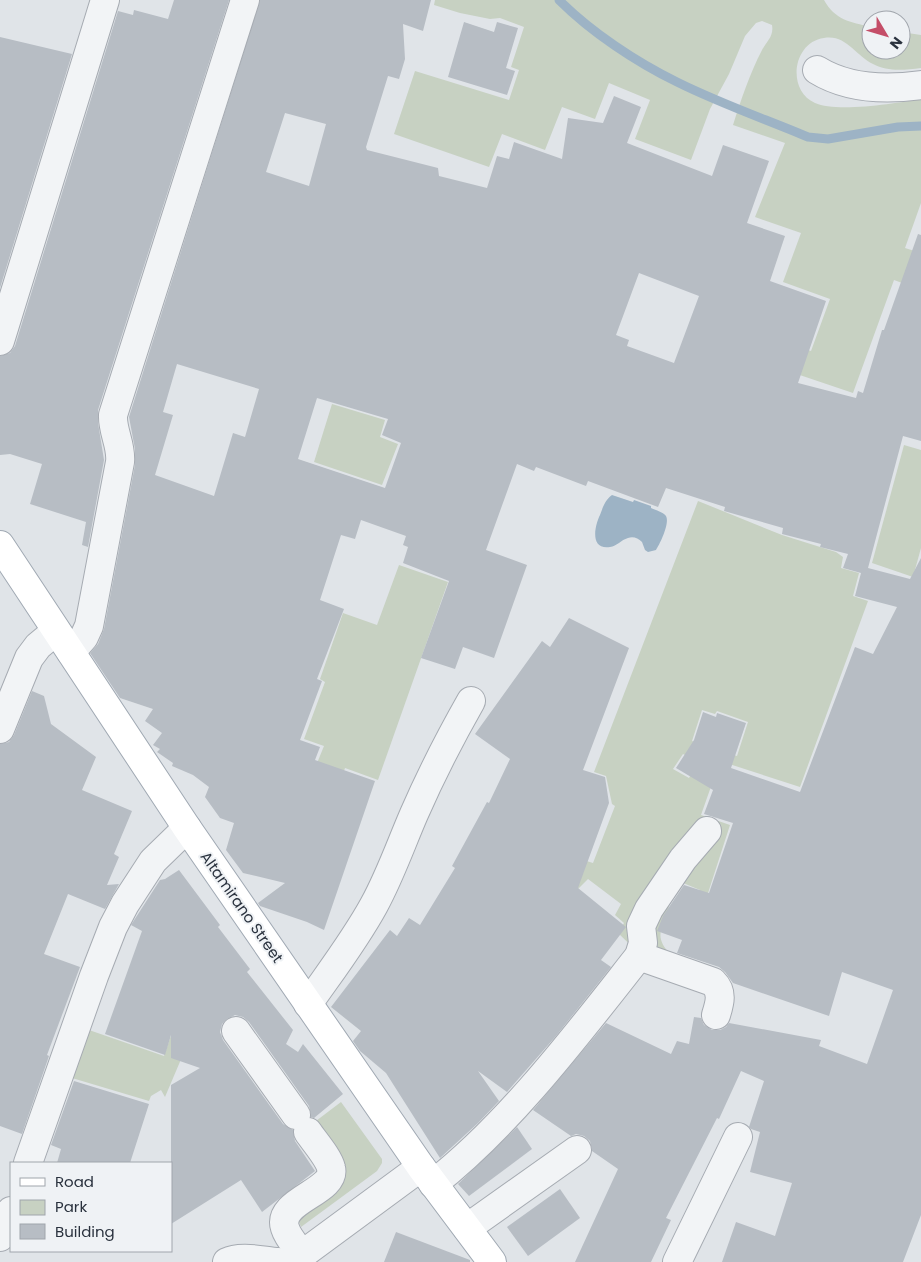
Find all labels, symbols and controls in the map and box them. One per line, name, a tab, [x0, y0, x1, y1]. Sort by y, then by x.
north arrow	[861, 10, 911, 60]
text: N	[885, 33, 907, 53]
street label: Altamirano Street	[196, 847, 288, 967]
legend	[10, 1162, 172, 1252]
text: Road	[55, 1171, 94, 1192]
text: Park	[55, 1196, 87, 1217]
text: Building	[55, 1221, 115, 1242]

